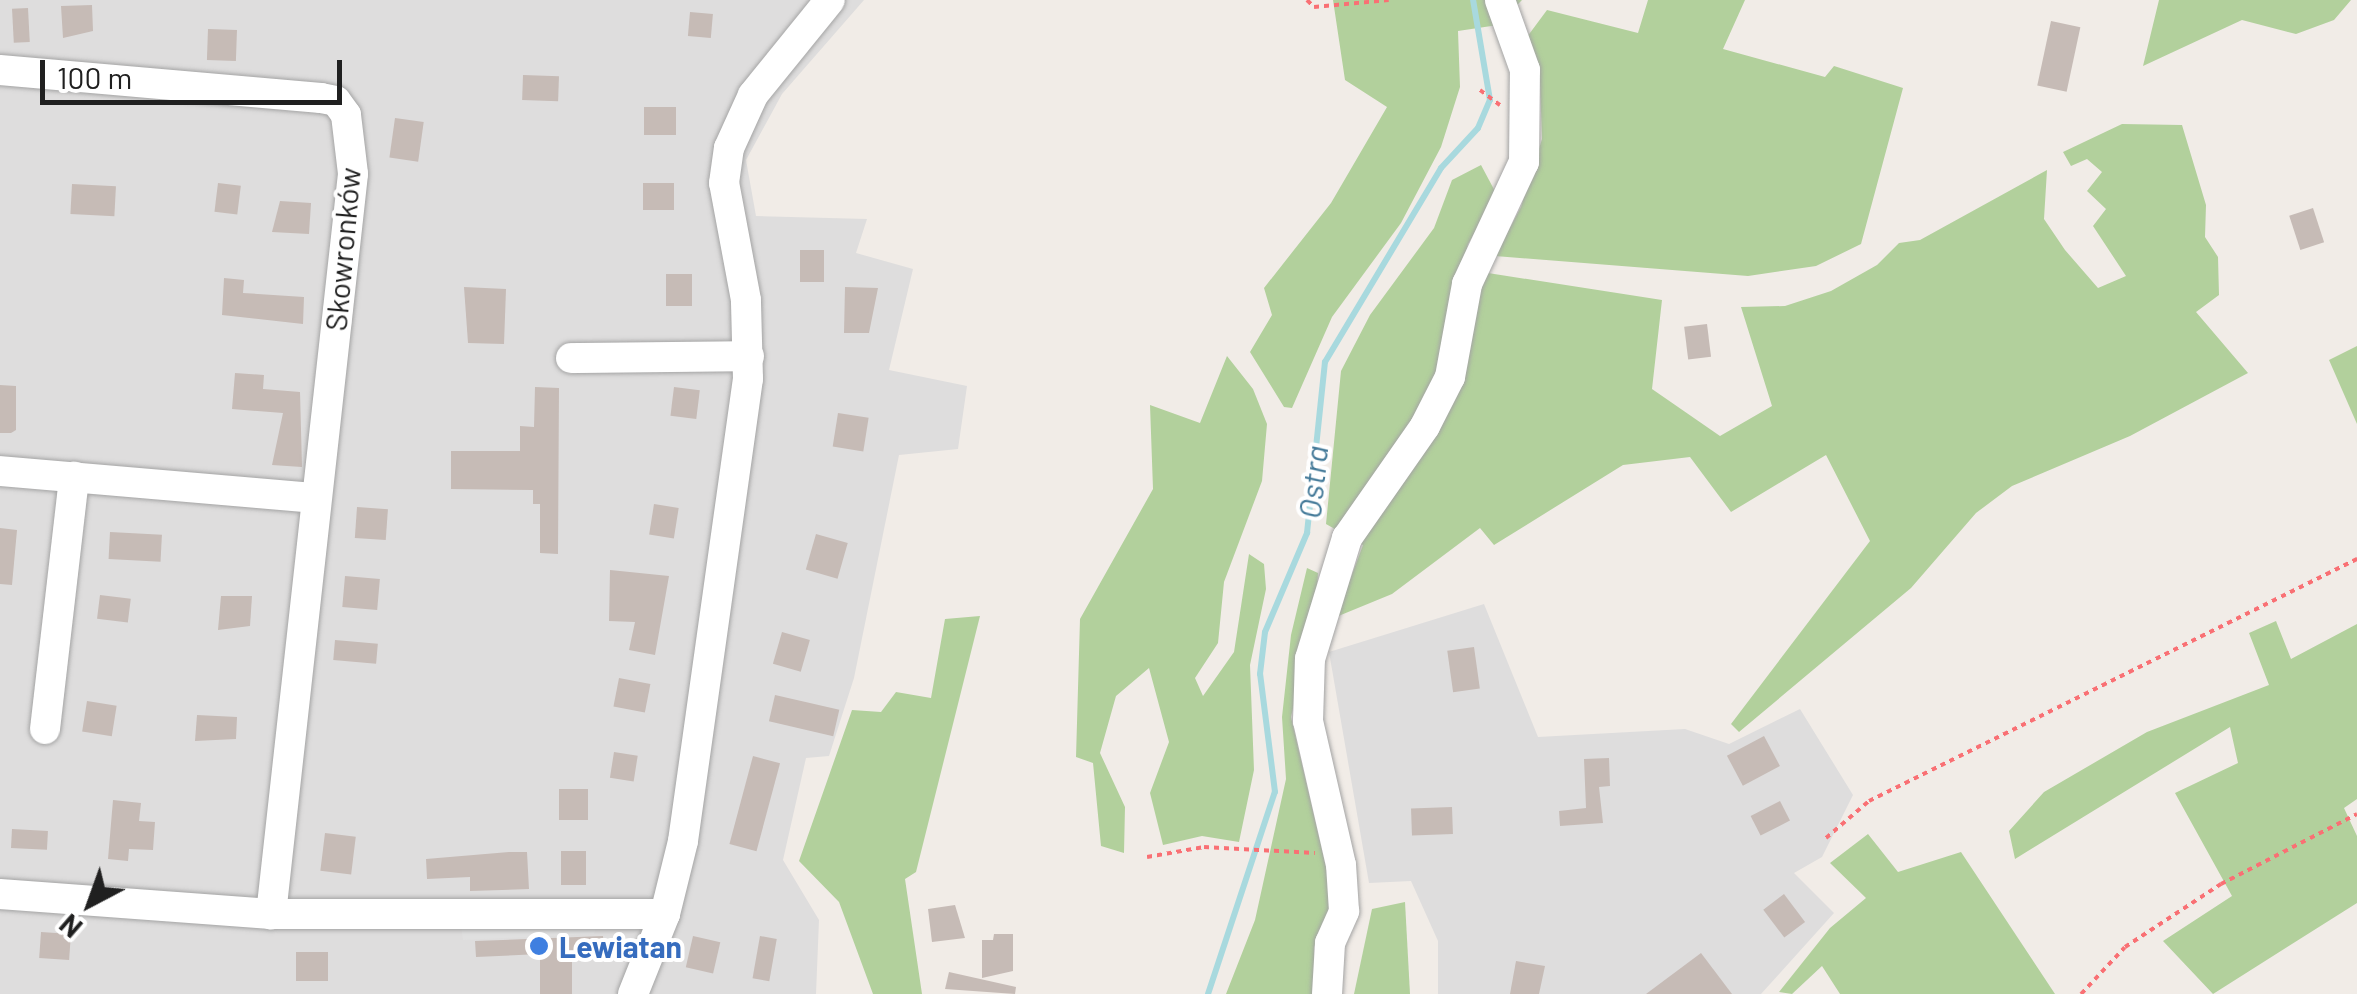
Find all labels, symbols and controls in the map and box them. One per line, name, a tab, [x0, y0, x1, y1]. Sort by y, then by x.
scale bar	[45, 40, 348, 102]
text: 100 m	[57, 59, 132, 95]
street label: Skowronków	[317, 166, 367, 332]
water label: Ostra	[1289, 444, 1335, 520]
north arrow	[40, 854, 140, 954]
text: N	[52, 908, 88, 946]
place label: Lewiatan	[559, 928, 682, 964]
marker: Lewiatan	[528, 935, 550, 957]

